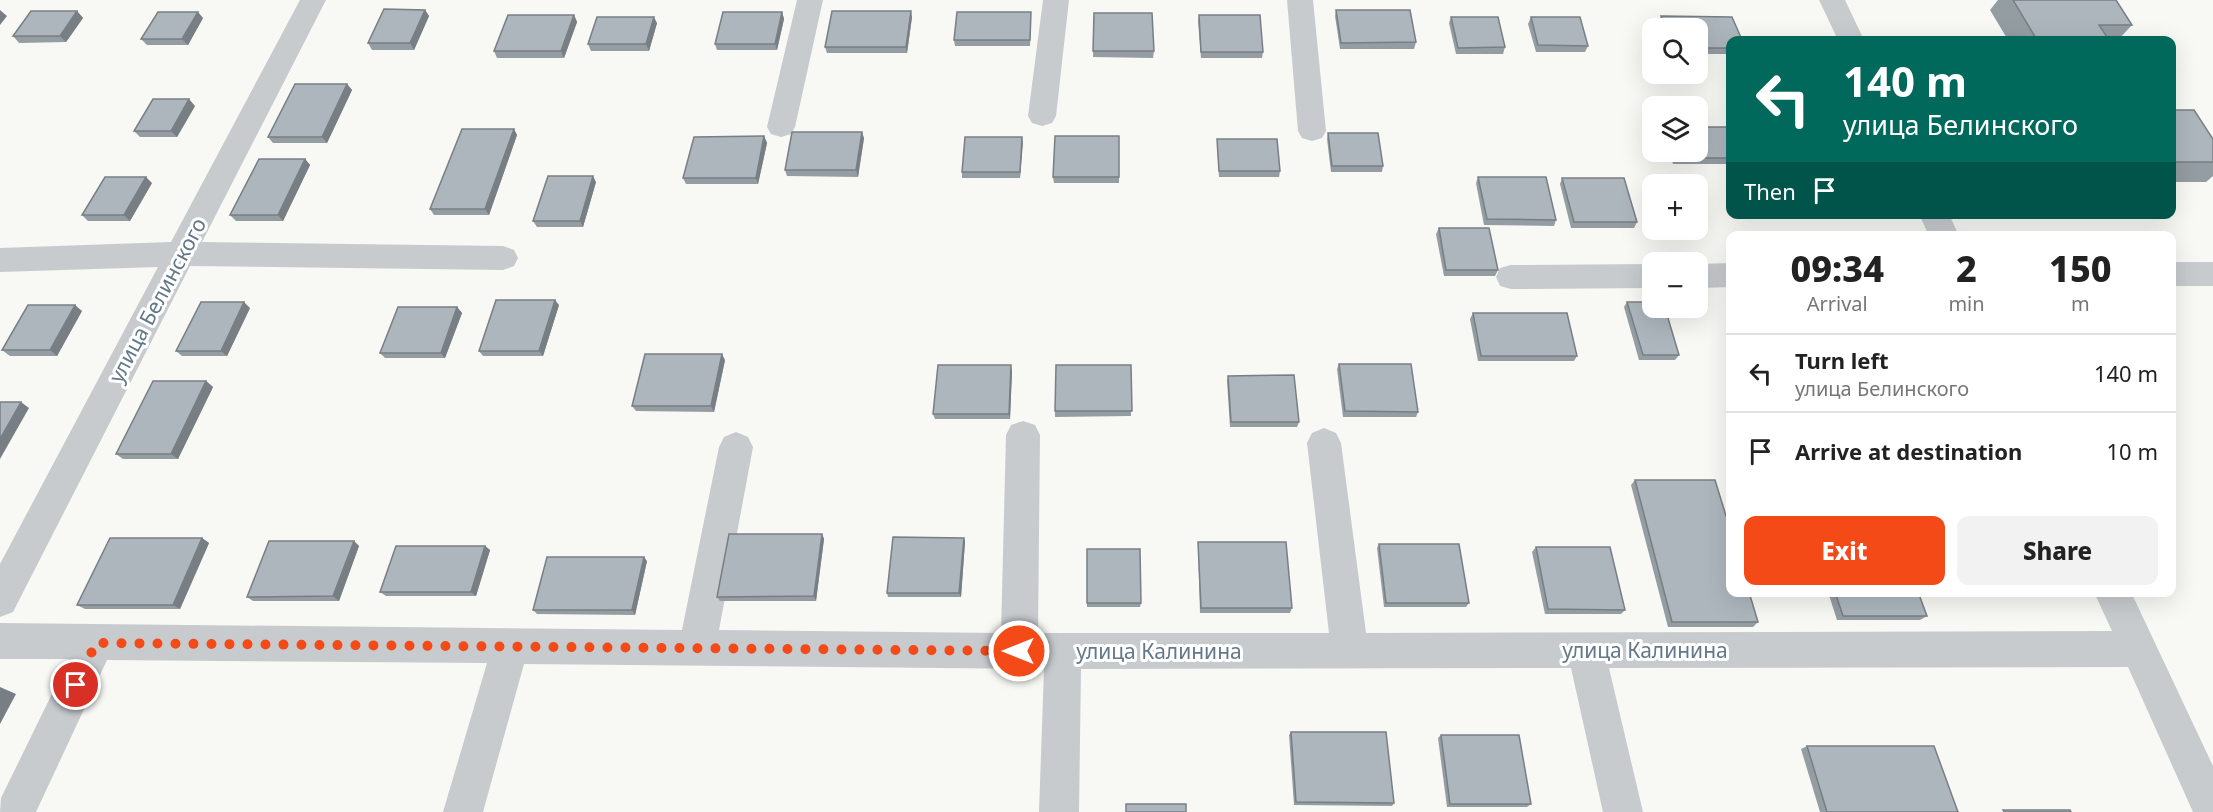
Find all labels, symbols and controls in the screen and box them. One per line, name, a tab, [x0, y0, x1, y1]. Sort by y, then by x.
map controls	[1642, 18, 1708, 318]
button: search	[1642, 18, 1708, 84]
text: 140 m	[1843, 52, 1967, 109]
icon: left	[1744, 60, 1822, 138]
button: layers	[1642, 96, 1708, 162]
text: улица Белинского	[1843, 106, 2078, 143]
button: +	[1642, 174, 1708, 240]
icon: arrive	[1808, 174, 1841, 207]
text: Then	[1744, 176, 1796, 206]
street label: улица Белинского	[102, 213, 212, 387]
text: 09:34	[1790, 244, 1884, 293]
text: 2	[1956, 244, 1977, 293]
text: 150	[2049, 244, 2112, 293]
button: −	[1642, 252, 1708, 318]
text: Arrival	[1807, 290, 1868, 317]
text: min	[1948, 290, 1985, 317]
text: m	[2071, 290, 2090, 317]
text: Turn left	[1795, 345, 1889, 375]
icon: left	[1744, 357, 1777, 390]
text: 140 m	[2094, 358, 2158, 388]
text: улица Белинского	[1795, 375, 1969, 402]
icon: arrive	[1744, 435, 1777, 468]
text: Arrive at destination	[1795, 436, 2022, 466]
text: 10 m	[2107, 436, 2158, 466]
button: Exit	[1744, 516, 1945, 585]
button: Share	[1957, 516, 2158, 585]
position arrow	[987, 619, 1051, 683]
street label: улица Калинина	[1562, 636, 1728, 664]
street label: улица Калинина	[1076, 637, 1242, 665]
pin	[50, 659, 101, 710]
icon: arrive	[59, 668, 92, 701]

